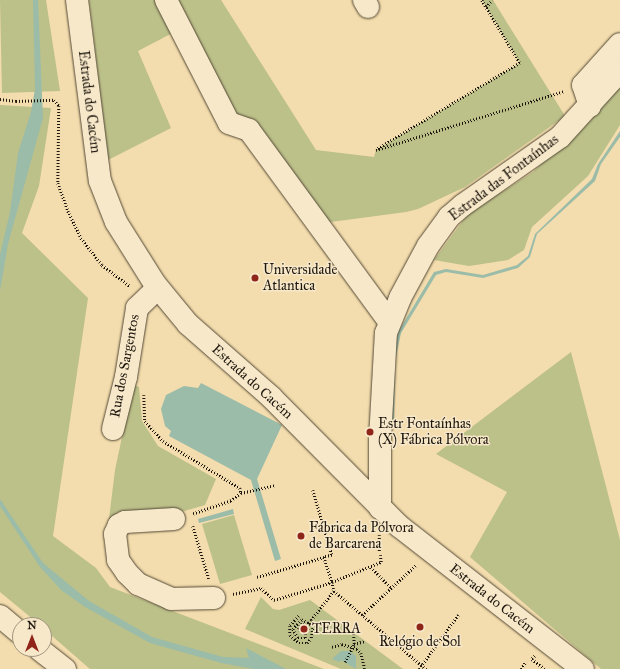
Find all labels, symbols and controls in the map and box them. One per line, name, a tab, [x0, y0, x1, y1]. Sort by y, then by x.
street label: Estrada do Cacém	[74, 50, 104, 154]
street label: Estrada das Fontaínhas	[446, 131, 562, 225]
place label: Universidade Atlantica	[263, 262, 337, 294]
marker: Universidade Atlantica	[250, 273, 260, 283]
street label: Rua dos Sargentos	[107, 313, 143, 419]
street label: Estrada do Cacém	[208, 341, 296, 423]
place label: Estr Fontaínhas (X) Fábrica Pólvora	[378, 416, 489, 448]
marker: Estr Fontaínhas (X) Fábrica Pólvora	[365, 427, 375, 437]
place label: Fábrica da Pólvora de Barcarena	[309, 520, 414, 552]
marker: Fábrica da Pólvora de Barcarena	[296, 531, 306, 541]
street label: Estrada do Cacém	[446, 561, 538, 637]
north arrow	[12, 617, 52, 657]
text: N	[27, 619, 37, 632]
place label: TERRA	[312, 621, 361, 637]
marker: Relógio de Sol	[415, 622, 425, 632]
marker: TERRA	[299, 624, 309, 634]
place label: Relógio de Sol	[379, 634, 461, 650]

